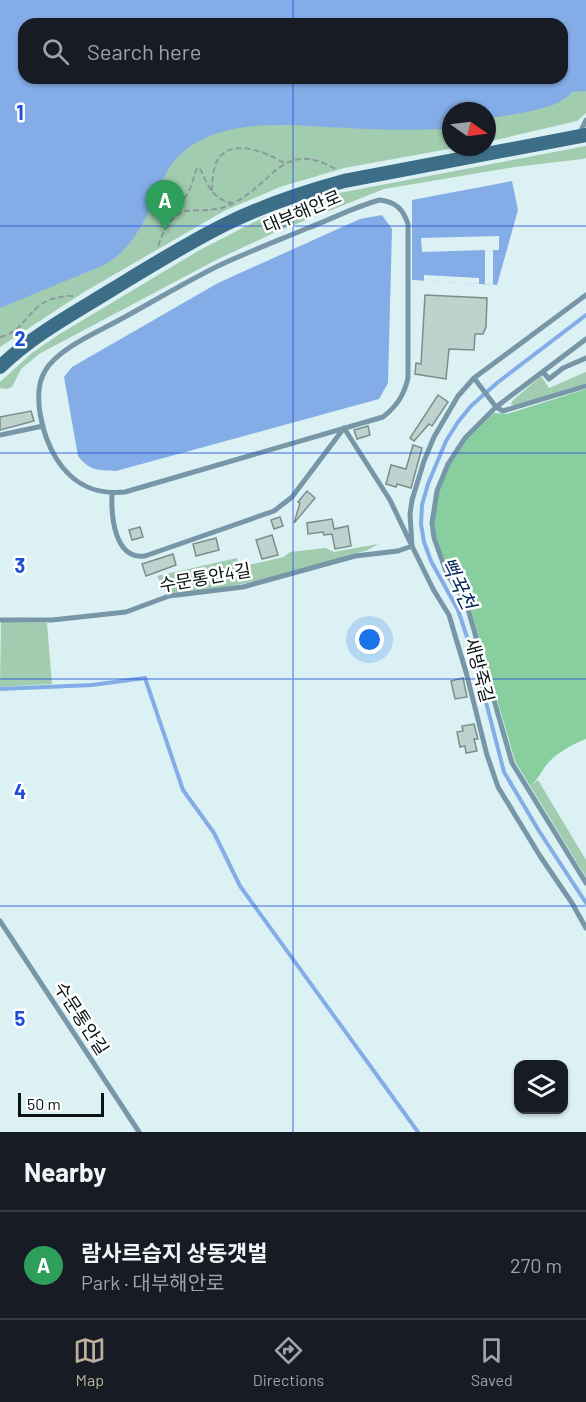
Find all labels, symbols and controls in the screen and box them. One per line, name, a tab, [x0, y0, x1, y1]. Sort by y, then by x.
search box	[18, 18, 568, 84]
icon: search	[39, 35, 72, 68]
text: Search here	[87, 38, 201, 64]
text: 1	[16, 100, 24, 124]
north arrow	[442, 102, 496, 156]
pin: A	[146, 180, 184, 230]
street label: 대부해안로	[260, 185, 344, 237]
text: 2	[14, 326, 26, 350]
text: 3	[15, 553, 25, 577]
water label: 뻑꾹천	[436, 553, 483, 615]
street label: 수문통안4길	[157, 558, 253, 596]
your location	[355, 625, 384, 654]
street label: 새방죽길	[461, 635, 499, 705]
text: 4	[14, 779, 26, 803]
street label: 수문통안길	[50, 977, 114, 1059]
text: 5	[15, 1006, 26, 1030]
map controls	[514, 1060, 568, 1114]
button: layers	[514, 1060, 568, 1114]
scale bar	[18, 1090, 104, 1118]
text: 50 m	[27, 1094, 61, 1113]
text: Nearby	[24, 1156, 106, 1187]
text: 람사르습지 상동갯벌	[81, 1239, 268, 1265]
text: A	[37, 1253, 50, 1277]
text: 270 m	[510, 1253, 562, 1277]
text: Park · 대부해안로	[81, 1270, 225, 1294]
tab: Map	[73, 1334, 106, 1389]
tab: Directions	[253, 1334, 324, 1389]
tab: Saved	[471, 1334, 513, 1389]

